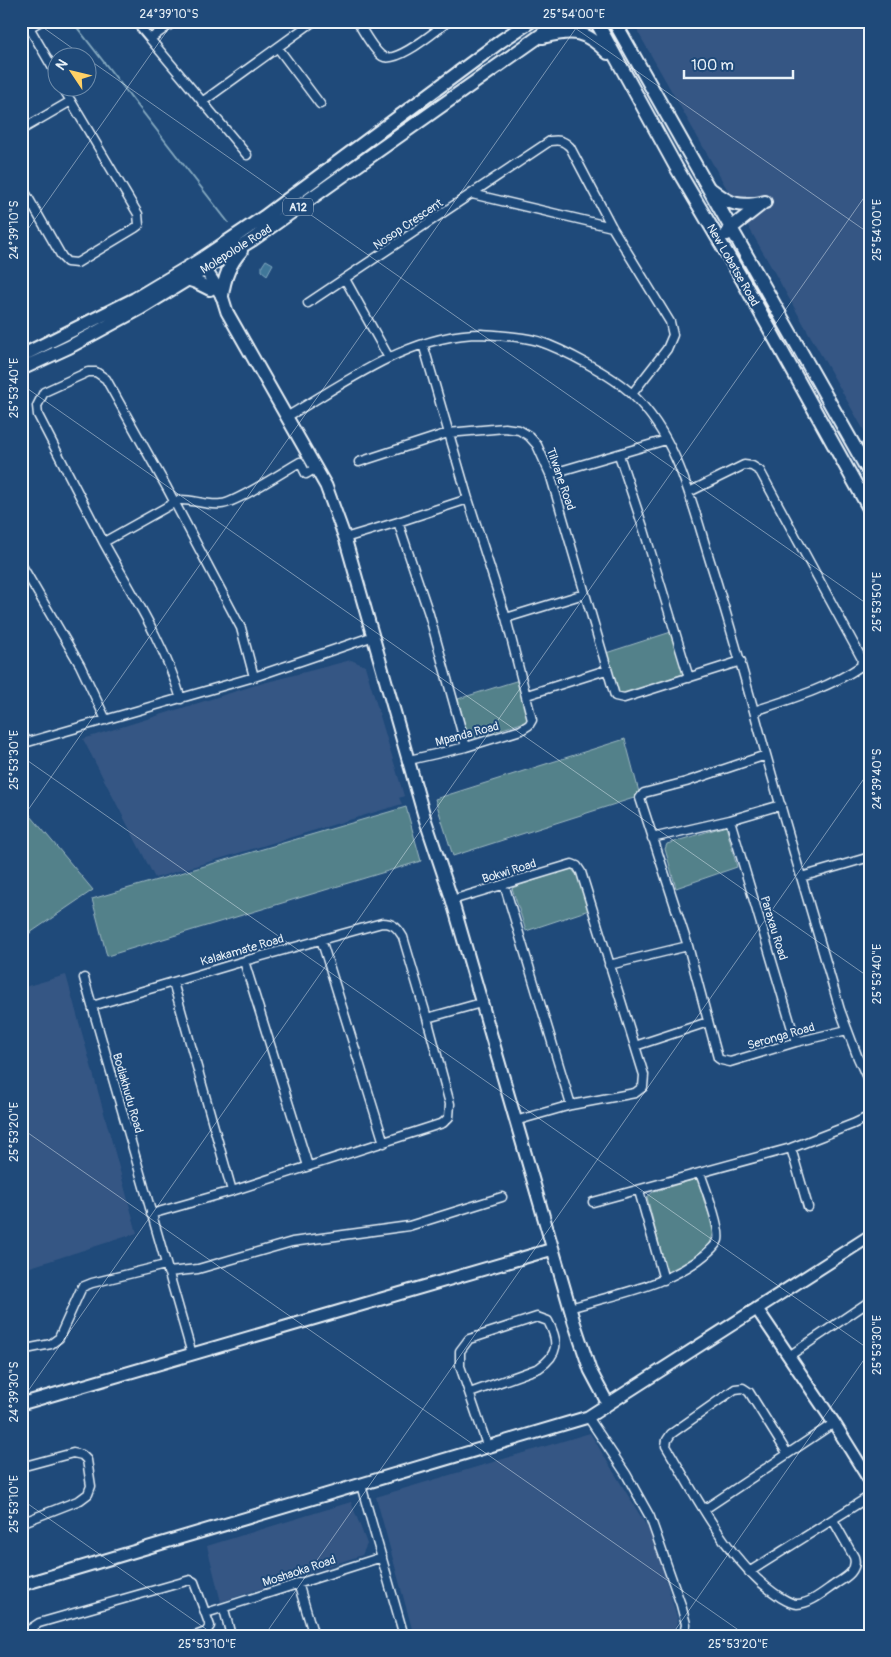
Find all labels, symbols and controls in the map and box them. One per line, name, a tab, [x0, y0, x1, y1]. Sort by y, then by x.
text: 24°39'10"S	[140, 7, 198, 22]
text: 25°54'00"E	[543, 7, 605, 22]
north arrow	[48, 48, 98, 98]
scale bar	[684, 48, 792, 80]
text: N	[52, 56, 71, 74]
text: 100 m	[691, 56, 734, 75]
street label: Nosop Crescent	[371, 196, 446, 253]
road number: A12	[283, 198, 313, 216]
text: 25°54'00"E	[870, 199, 885, 261]
text: 24°39'10"S	[7, 201, 22, 259]
street label: Molepolole Road	[198, 221, 275, 277]
street label: New Lobatse Road	[703, 221, 762, 309]
text: 25°53'40"E	[7, 358, 22, 418]
street label: Tilwane Road	[543, 446, 578, 513]
text: 25°53'50"E	[870, 572, 885, 632]
street label: Mpanda Road	[434, 719, 501, 750]
text: 25°53'30"E	[7, 730, 22, 790]
text: 24°39'40"S	[870, 748, 885, 810]
street label: Bokwi Road	[480, 856, 538, 887]
street label: Paraxau Road	[757, 894, 790, 962]
street label: Kalakamate Road	[199, 931, 286, 970]
text: 25°53'40"E	[870, 944, 885, 1004]
street label: Seronga Road	[746, 1020, 817, 1053]
street label: Bodiakhudu Road	[109, 1051, 146, 1135]
text: 25°53'20"E	[7, 1102, 22, 1162]
text: 25°53'30"E	[870, 1315, 885, 1375]
text: 24°39'30"S	[7, 1362, 22, 1422]
text: 25°53'10"E	[7, 1475, 22, 1533]
street label: Moshaoka Road	[261, 1553, 338, 1590]
text: 25°53'10"E	[178, 1637, 236, 1652]
text: 25°53'20"E	[708, 1637, 768, 1652]

